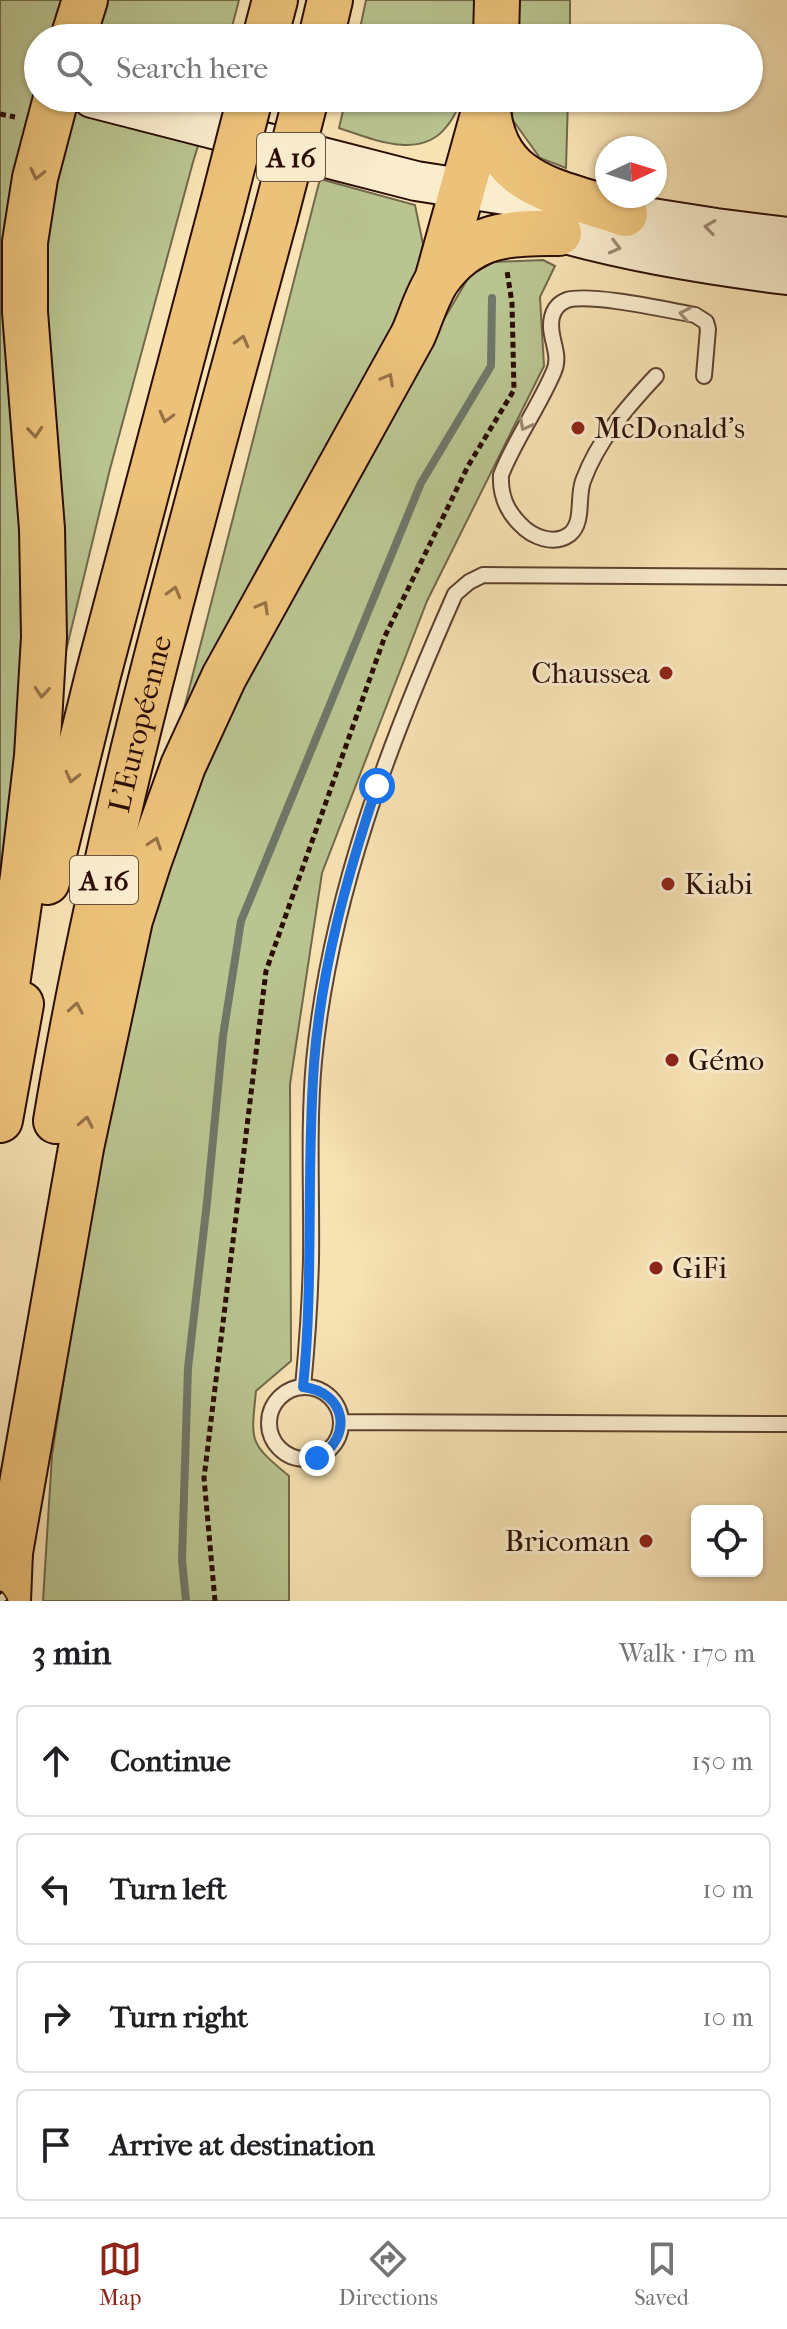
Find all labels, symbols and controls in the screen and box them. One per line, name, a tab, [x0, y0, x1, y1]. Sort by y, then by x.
search box	[24, 24, 763, 112]
icon: search	[52, 46, 96, 90]
text: Search here	[116, 51, 268, 86]
road number: A 16	[257, 133, 325, 181]
north arrow	[595, 136, 667, 208]
one-way arrow	[29, 166, 46, 180]
one-way arrow	[703, 219, 716, 236]
one-way arrow	[608, 238, 621, 255]
one-way arrow	[678, 306, 691, 323]
one-way arrow	[233, 334, 249, 348]
one-way arrow	[379, 373, 394, 388]
one-way arrow	[159, 410, 176, 424]
place label: McDonald's	[594, 411, 745, 446]
one-way arrow	[520, 417, 535, 432]
marker: McDonald's	[569, 419, 587, 437]
one-way arrow	[26, 426, 43, 439]
one-way arrow	[165, 585, 181, 599]
one-way arrow	[253, 601, 268, 615]
street label: L'Européenne	[102, 631, 179, 816]
place label: Chaussea	[531, 656, 651, 691]
marker: Chaussea	[657, 664, 675, 682]
one-way arrow	[33, 686, 50, 699]
route start	[359, 768, 395, 804]
one-way arrow	[64, 770, 81, 784]
one-way arrow	[145, 837, 161, 851]
road number: A 16	[70, 856, 138, 904]
place label: Kiabi	[684, 867, 753, 902]
marker: Kiabi	[659, 875, 677, 893]
one-way arrow	[67, 1001, 84, 1015]
place label: Gémo	[688, 1043, 764, 1078]
marker: Gémo	[663, 1051, 681, 1069]
one-way arrow	[77, 1116, 94, 1130]
place label: GiFi	[672, 1251, 727, 1286]
marker: GiFi	[647, 1259, 665, 1277]
route end	[299, 1440, 335, 1476]
map controls	[691, 1505, 763, 1577]
button: locate	[691, 1505, 763, 1577]
place label: Bricoman	[505, 1524, 631, 1559]
marker: Bricoman	[637, 1532, 655, 1550]
text: 3 min	[32, 1633, 111, 1673]
text: Walk · 170 m	[619, 1638, 755, 1669]
icon: ahead	[34, 1739, 78, 1783]
text: Continue	[110, 1744, 231, 1779]
text: 150 m	[691, 1746, 753, 1777]
icon: left	[34, 1867, 78, 1911]
text: Turn left	[110, 1872, 227, 1907]
text: 10 m	[702, 1874, 753, 1905]
icon: right	[34, 1995, 78, 2039]
text: Turn right	[110, 2000, 248, 2035]
text: 10 m	[702, 2002, 753, 2033]
icon: arrive	[34, 2123, 78, 2167]
text: Arrive at destination	[110, 2128, 375, 2163]
tab: Map	[98, 2237, 142, 2311]
tab: Directions	[339, 2237, 438, 2311]
tab: Saved	[634, 2237, 689, 2311]

